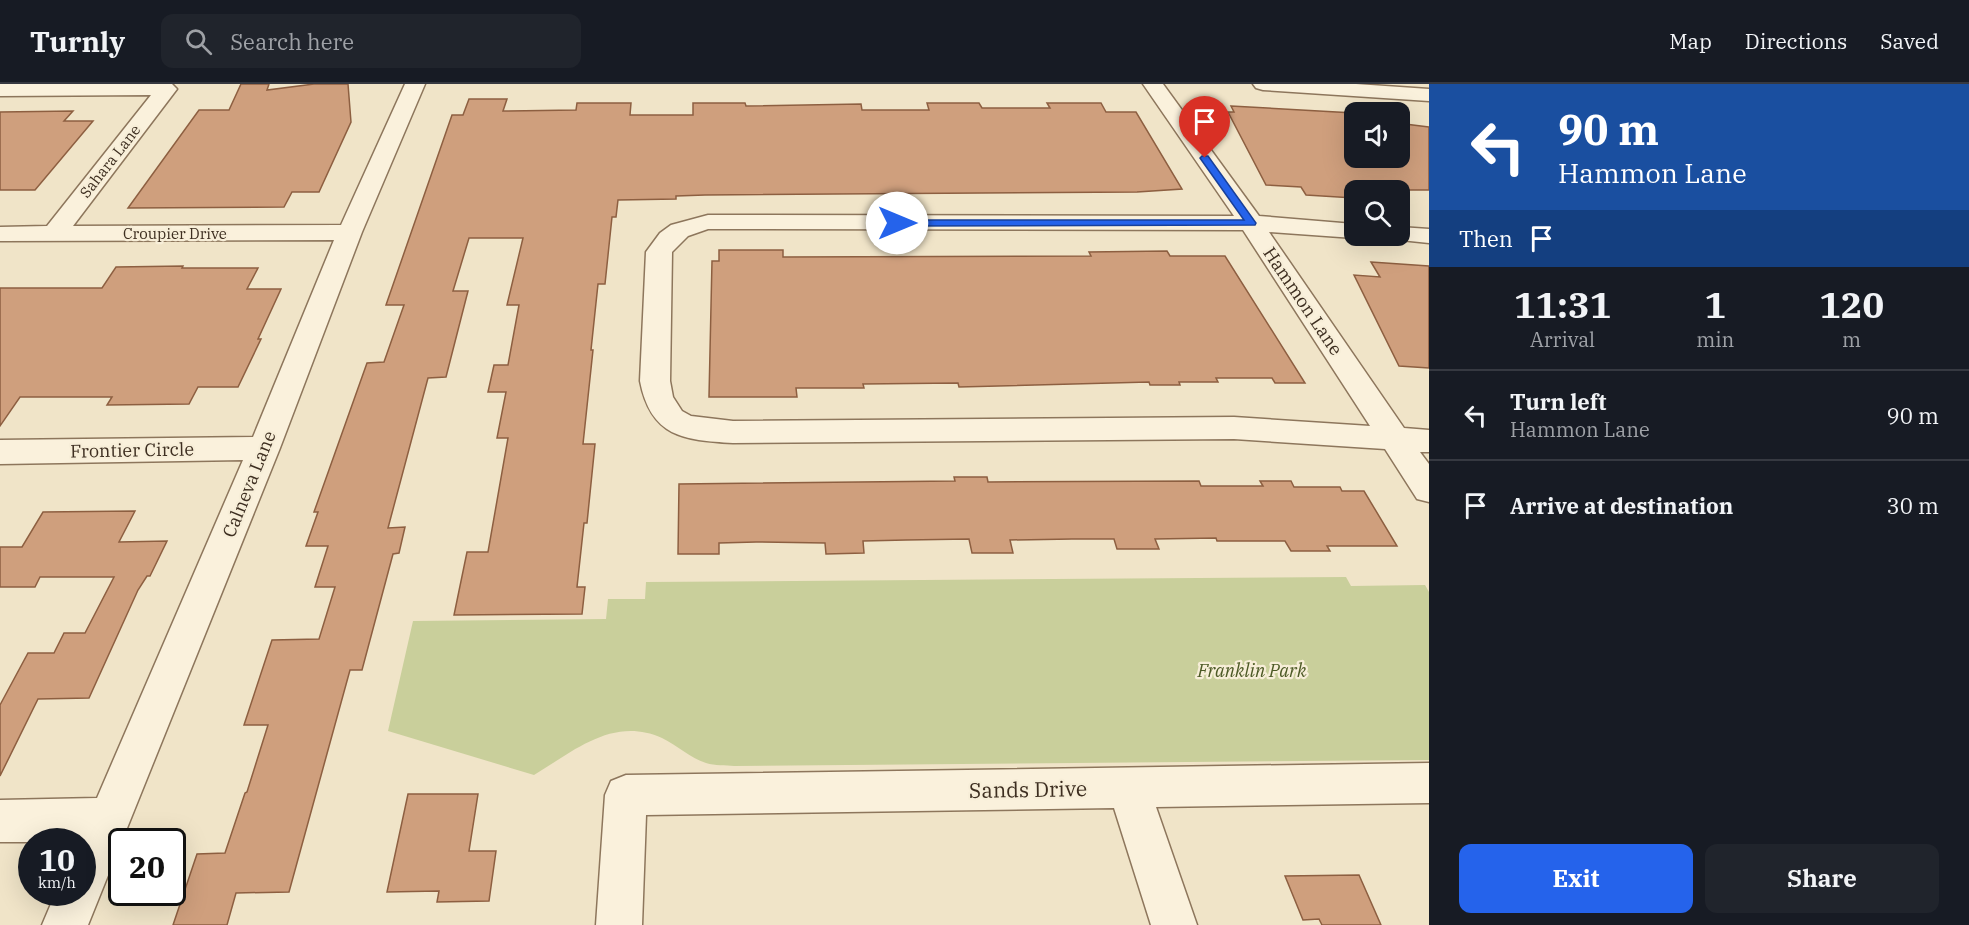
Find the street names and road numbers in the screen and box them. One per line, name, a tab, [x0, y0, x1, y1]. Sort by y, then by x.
street label: Sahara Lane	[76, 121, 144, 201]
street label: Croupier Drive	[123, 224, 227, 243]
street label: Hammon Lane	[1258, 242, 1348, 360]
street label: Calneva Lane	[217, 427, 281, 541]
street label: Frontier Circle	[70, 437, 194, 463]
street label: Sands Drive	[969, 774, 1087, 804]

